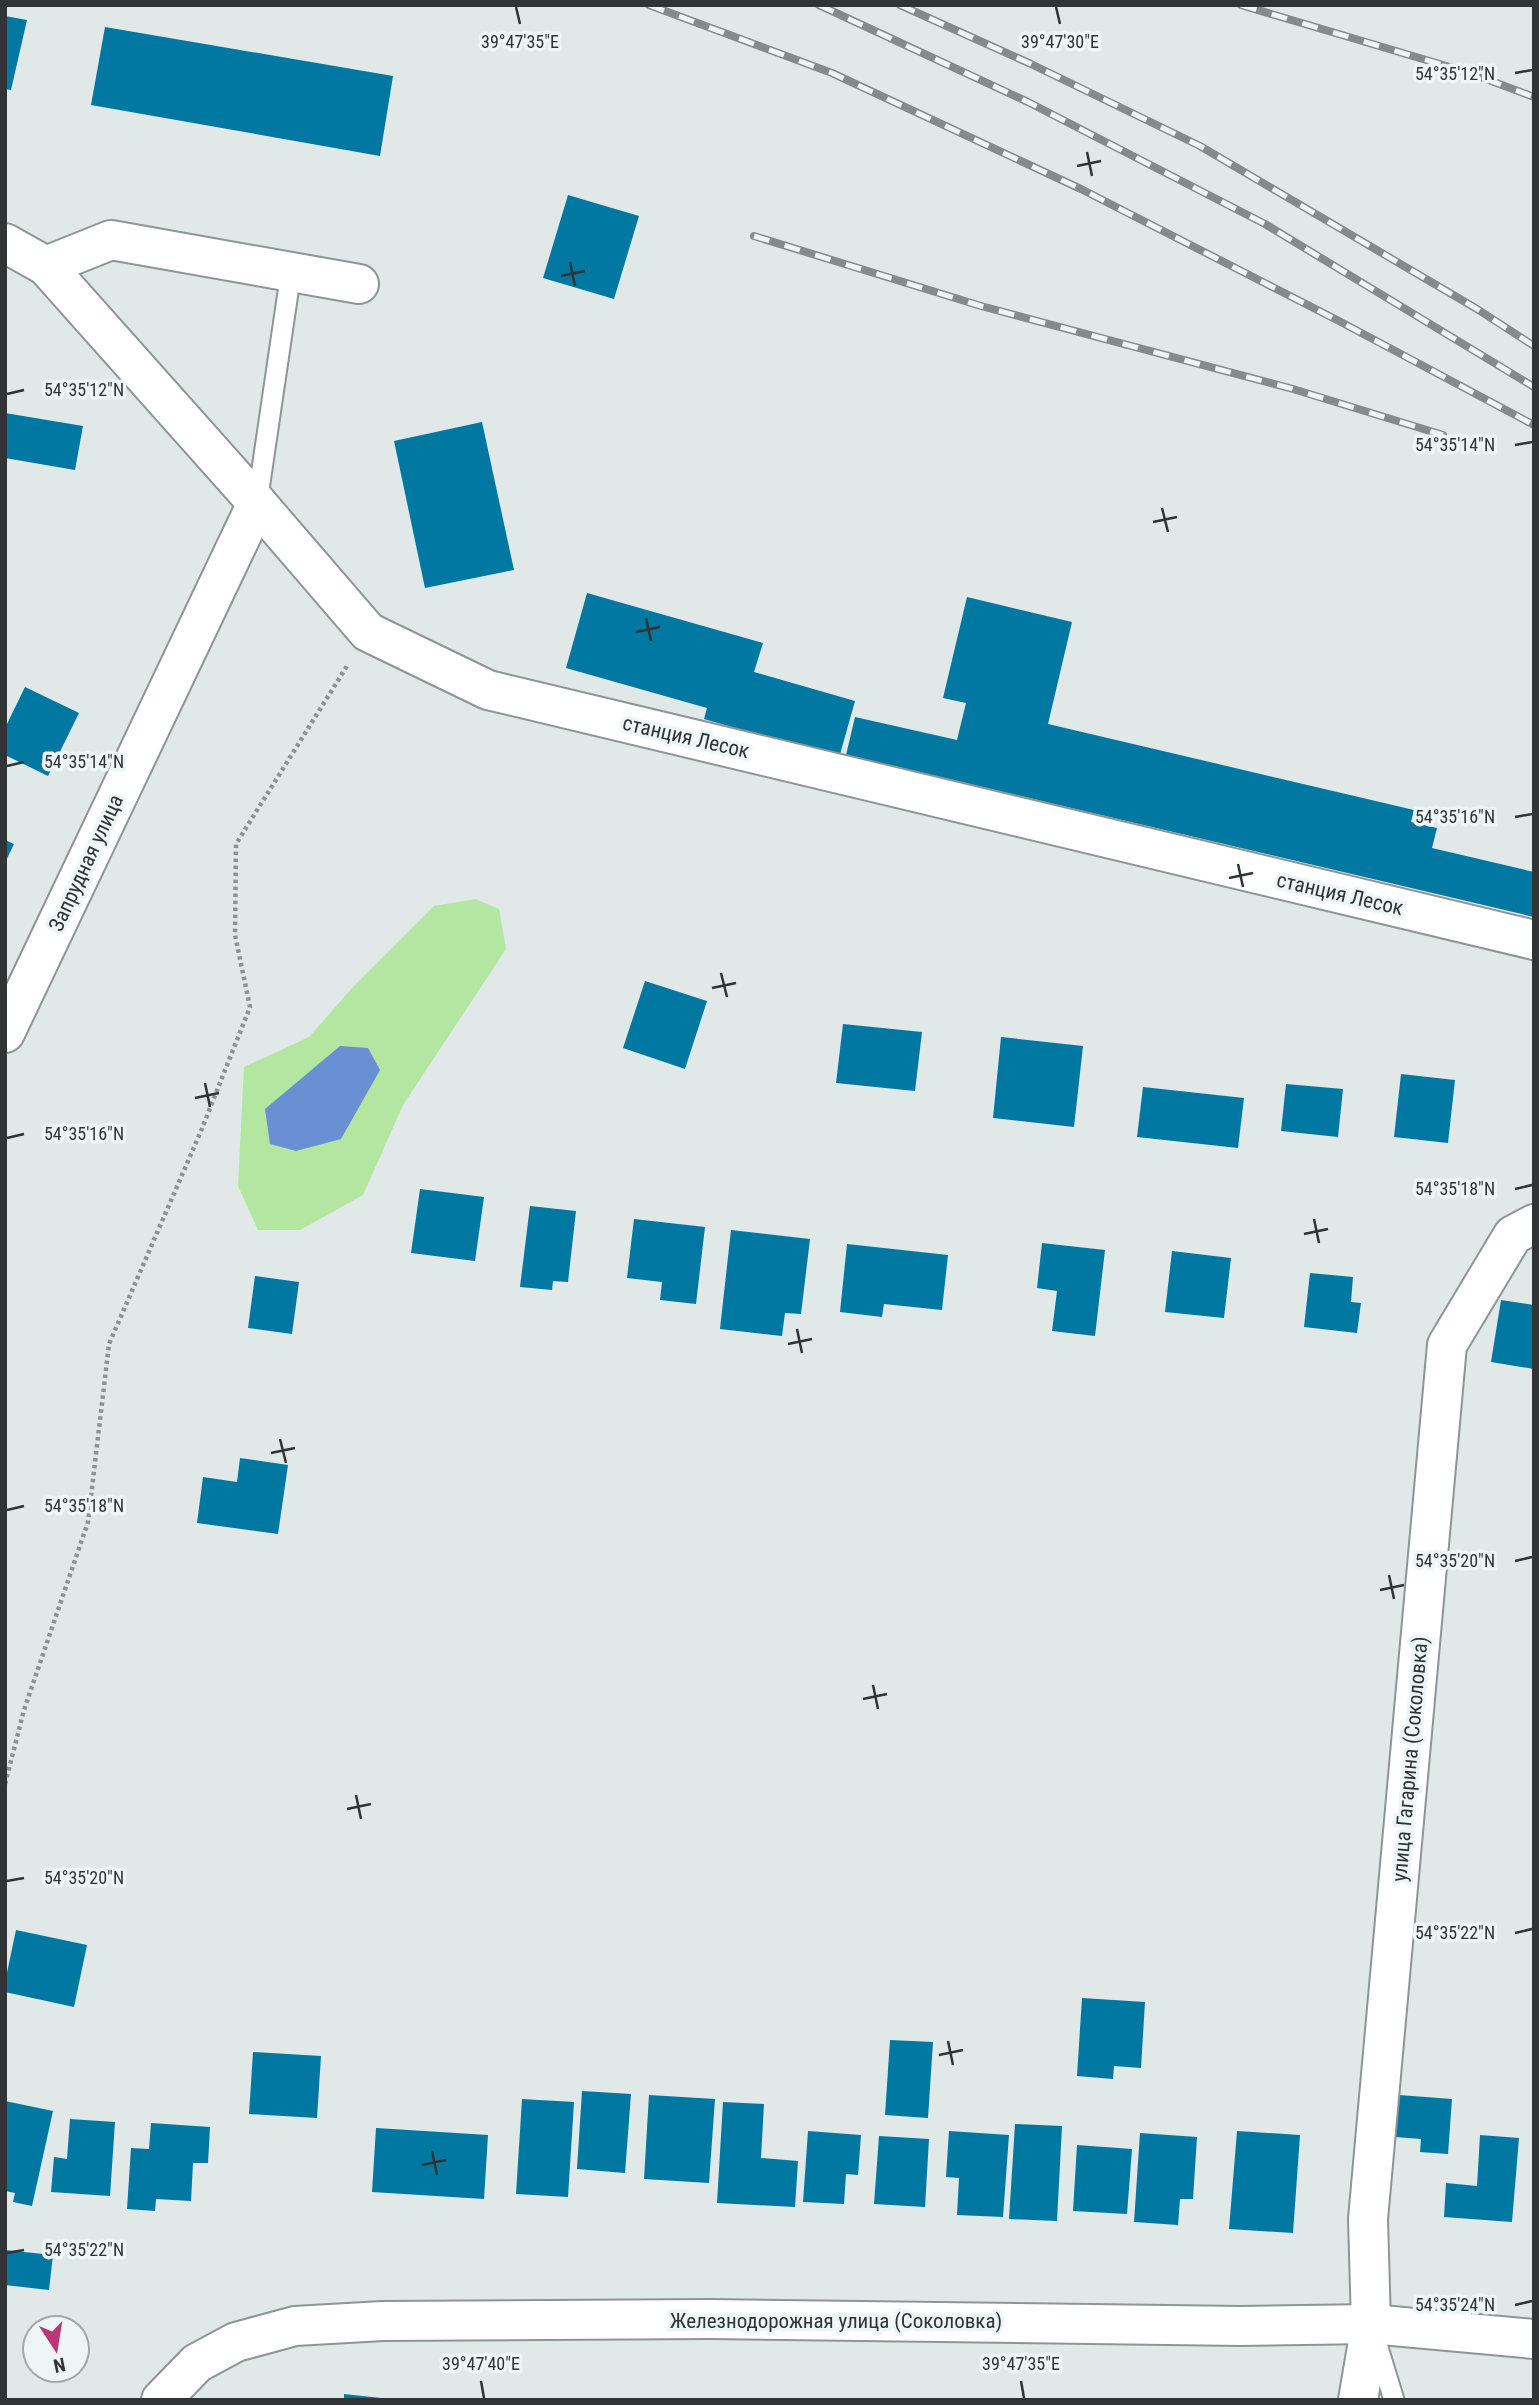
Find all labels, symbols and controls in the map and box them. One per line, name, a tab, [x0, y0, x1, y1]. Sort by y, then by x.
text: 39°47'35"E	[481, 31, 559, 52]
text: 39°47'30"E	[1021, 31, 1099, 52]
text: 54°35'12"N	[1415, 63, 1495, 84]
text: 54°35'12"N	[44, 379, 124, 400]
text: 54°35'14"N	[1415, 434, 1495, 455]
street label: станция Лесок	[620, 711, 752, 763]
text: 54°35'14"N	[44, 751, 124, 772]
street label: Запрудная улица	[44, 791, 128, 935]
text: 54°35'16"N	[1415, 806, 1495, 827]
street label: станция Лесок	[1274, 868, 1406, 920]
text: 54°35'16"N	[44, 1123, 124, 1144]
text: 54°35'18"N	[1415, 1178, 1495, 1199]
text: 54°35'18"N	[44, 1495, 124, 1516]
text: 54°35'20"N	[1415, 1550, 1495, 1571]
street label: улица Гагарина (Соколовка)	[1387, 1635, 1433, 1883]
text: 54°35'20"N	[44, 1867, 124, 1888]
text: 54°35'22"N	[1415, 1922, 1495, 1943]
text: 54°35'22"N	[44, 2239, 124, 2260]
text: 54°35'24"N	[1415, 2294, 1495, 2315]
street label: Железнодорожная улица (Соколовка)	[670, 2309, 1002, 2333]
north arrow	[21, 2314, 91, 2384]
text: N	[51, 2353, 68, 2378]
text: 39°47'40"E	[442, 2353, 520, 2374]
text: 39°47'35"E	[982, 2353, 1060, 2374]

